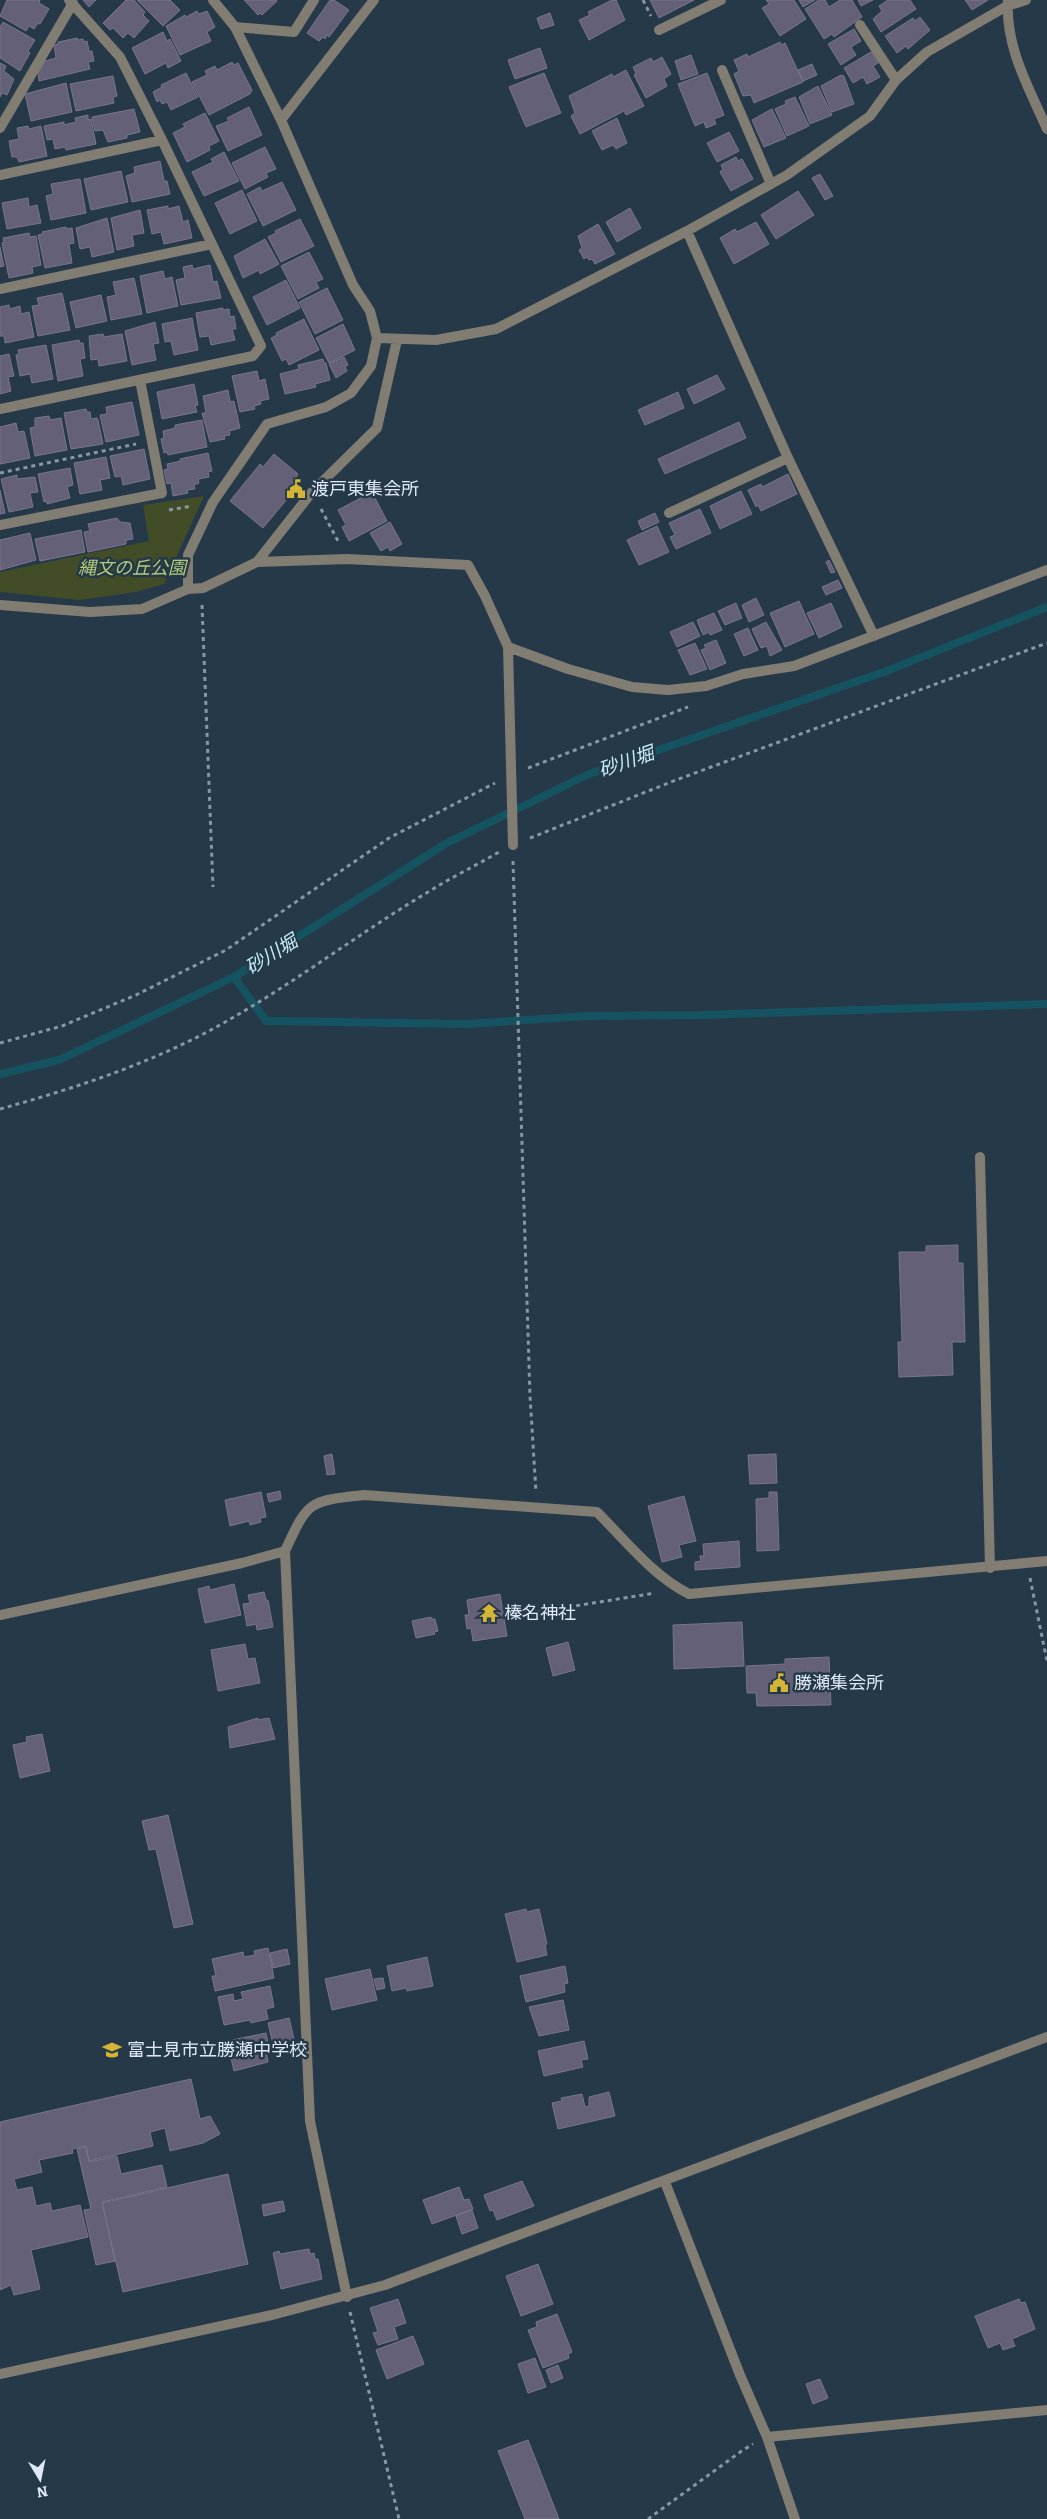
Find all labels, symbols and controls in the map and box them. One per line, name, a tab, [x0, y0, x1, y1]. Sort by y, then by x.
public building icon: 渡戸東集会所	[285, 478, 307, 500]
place label: 渡戸東集会所	[311, 478, 419, 500]
park label: 縄文の丘公園	[78, 557, 189, 579]
water label: 砂川堀	[595, 740, 660, 782]
water label: 砂川堀	[241, 928, 304, 979]
temple icon: 榛名神社	[478, 1602, 500, 1624]
place label: 榛名神社	[504, 1602, 576, 1624]
public building icon: 勝瀬集会所	[768, 1672, 790, 1694]
place label: 勝瀬集会所	[794, 1672, 884, 1694]
school or university icon: 富士見市立勝瀬中学校	[101, 2039, 123, 2061]
place label: 富士見市立勝瀬中学校	[127, 2039, 307, 2061]
north arrow	[15, 2454, 65, 2504]
text: N	[35, 2482, 49, 2501]

